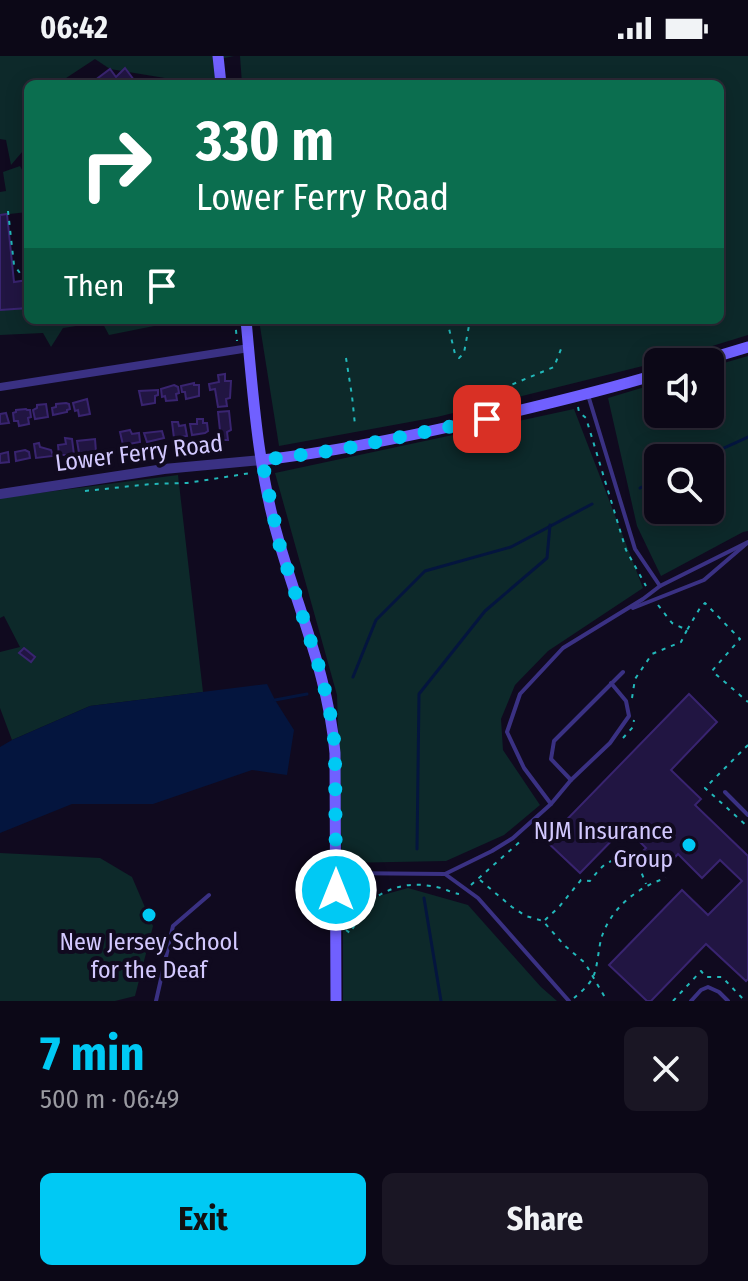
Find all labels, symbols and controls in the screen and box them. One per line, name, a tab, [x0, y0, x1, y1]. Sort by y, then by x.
text: 06:42	[40, 10, 108, 46]
text: 330 m	[196, 108, 334, 175]
icon: right	[64, 112, 168, 216]
text: Lower Ferry Road	[196, 176, 449, 220]
icon: arrive	[140, 264, 184, 308]
text: Then	[64, 268, 124, 304]
map controls	[644, 348, 724, 524]
button: sound	[644, 348, 724, 428]
pin	[453, 385, 521, 453]
icon: arrive	[465, 397, 509, 441]
street label: Lower Ferry Road	[54, 429, 224, 477]
button: search	[644, 444, 724, 524]
place label: NJM Insurance Group	[534, 817, 673, 873]
marker: NJM Insurance Group	[680, 836, 698, 854]
position arrow	[294, 848, 378, 932]
marker: New Jersey School for the Deaf	[140, 906, 158, 924]
place label: New Jersey School for the Deaf	[60, 928, 239, 984]
text: 7 min	[40, 1025, 145, 1083]
button: close	[624, 1027, 708, 1111]
text: 500 m · 06:49	[40, 1084, 179, 1115]
button: Exit	[40, 1173, 366, 1265]
button: Share	[382, 1173, 708, 1265]

